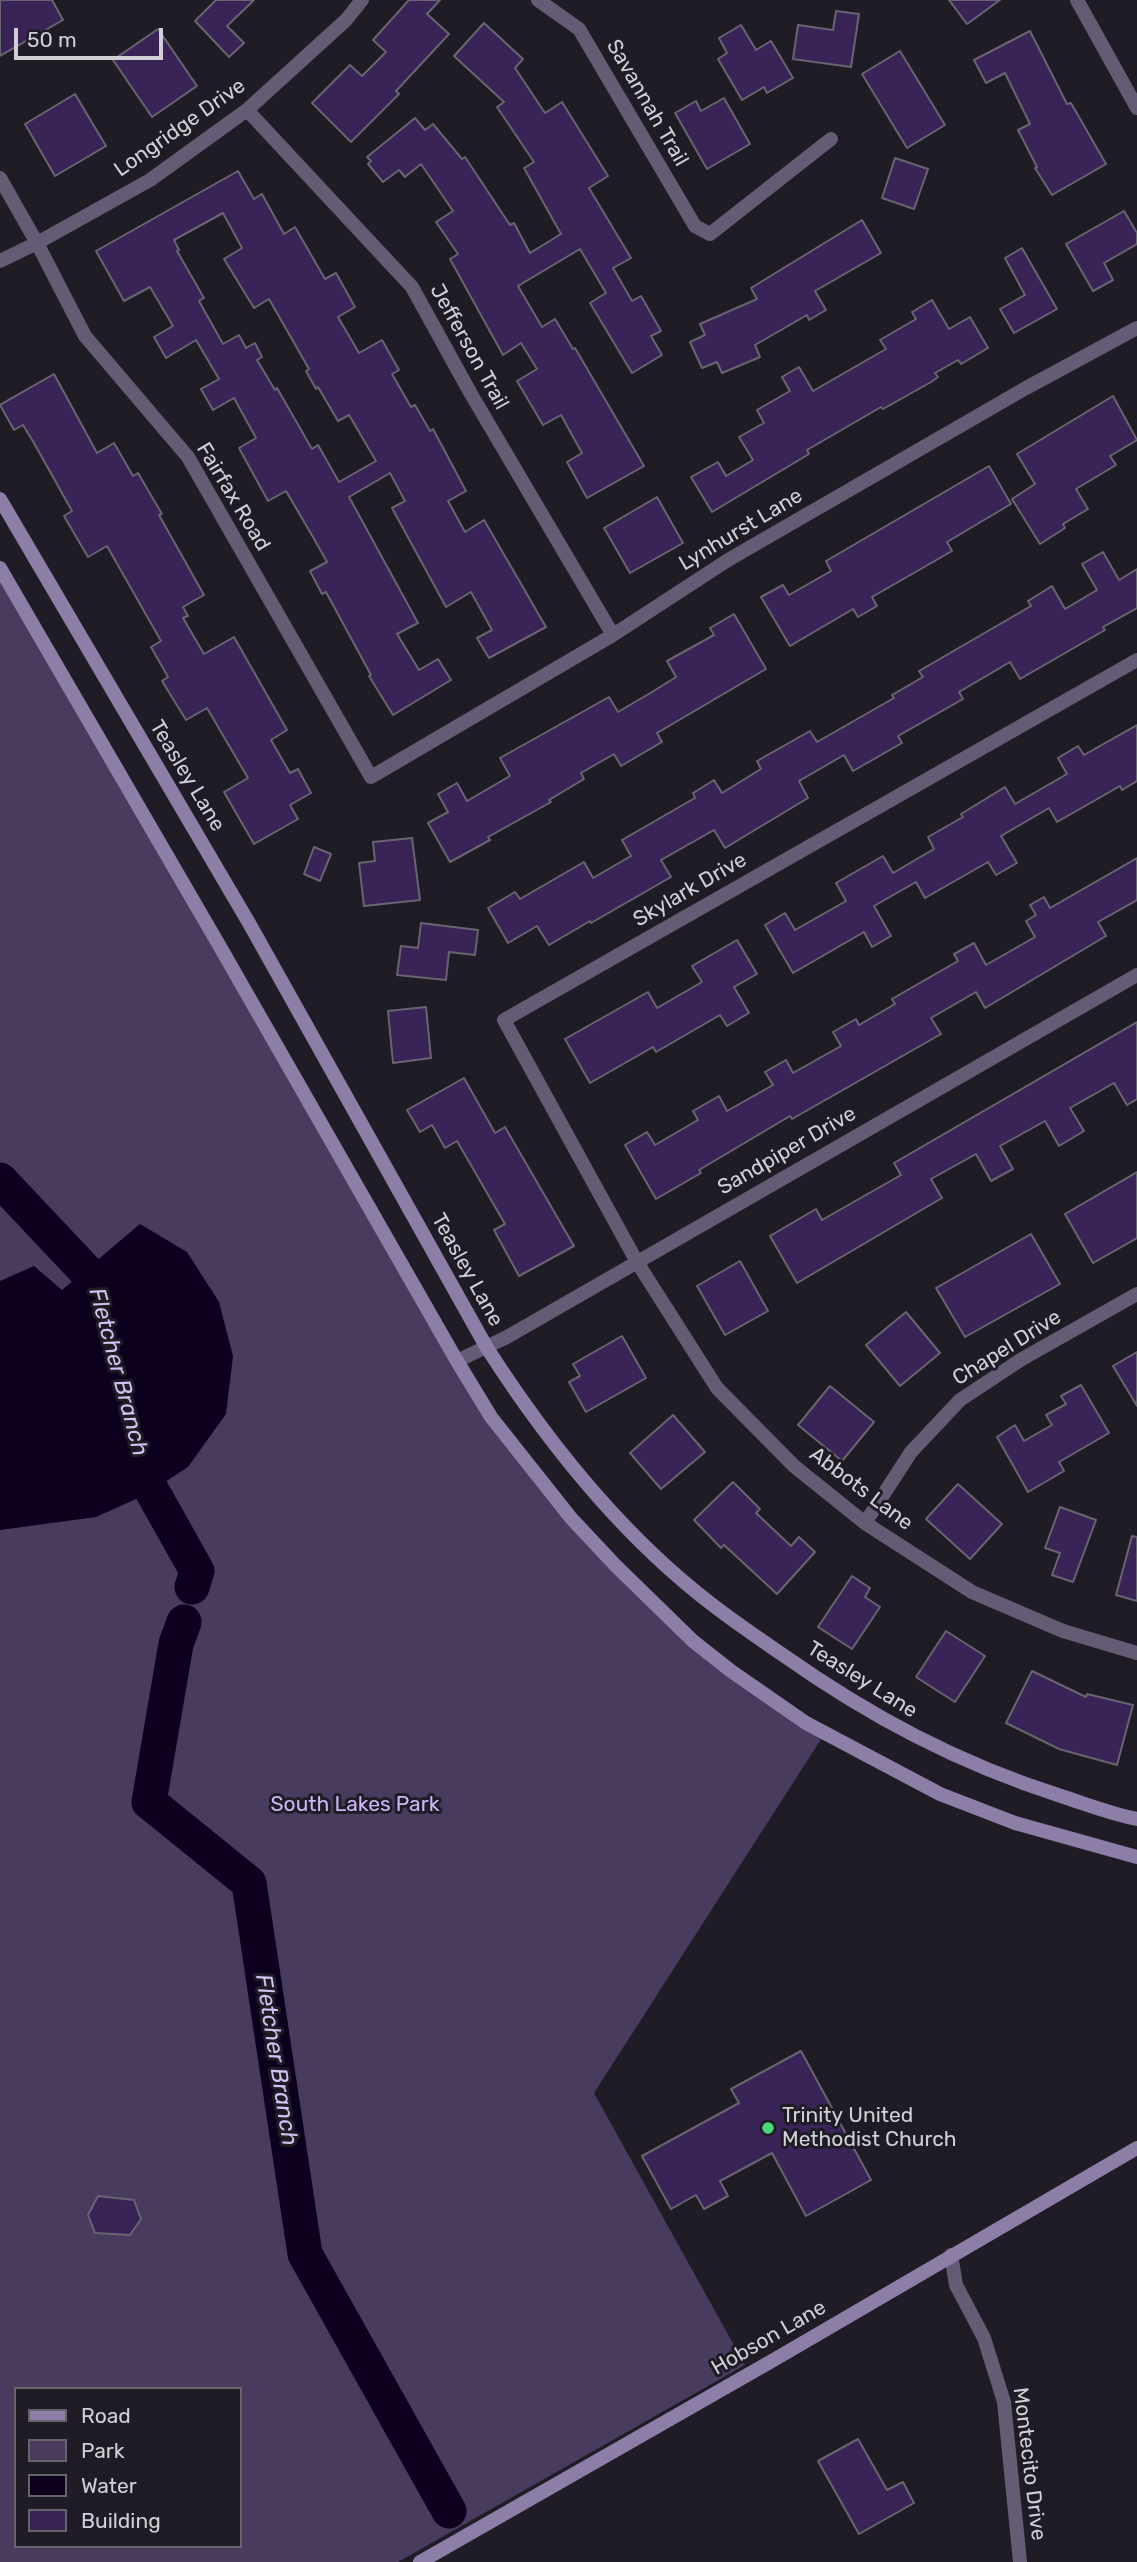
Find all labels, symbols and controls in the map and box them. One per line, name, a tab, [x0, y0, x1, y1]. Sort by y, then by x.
scale bar	[18, 14, 166, 58]
text: 50 m	[27, 27, 77, 52]
street label: Savannah Trail	[601, 35, 693, 171]
street label: Longridge Drive	[110, 73, 250, 183]
street label: Jefferson Trail	[424, 280, 514, 414]
street label: Fairfax Road	[191, 438, 275, 556]
street label: Lynhurst Lane	[675, 483, 807, 577]
street label: Teasley Lane	[144, 716, 230, 836]
street label: Skylark Drive	[629, 847, 751, 933]
street label: Sandpiper Drive	[713, 1101, 861, 1201]
street label: Teasley Lane	[426, 1209, 508, 1331]
water label: Fletcher Branch	[82, 1285, 154, 1459]
street label: Chapel Drive	[948, 1305, 1066, 1391]
street label: Abbots Lane	[804, 1442, 918, 1536]
street label: Teasley Lane	[802, 1636, 922, 1724]
park label: South Lakes Park	[271, 1792, 439, 1818]
water label: Fletcher Branch	[249, 1972, 303, 2148]
place label: Trinity United Methodist Church	[782, 2103, 957, 2153]
marker: Trinity United Methodist Church	[760, 2120, 776, 2136]
street label: Hobson Lane	[707, 2295, 831, 2381]
street label: Montecito Drive	[1007, 2386, 1051, 2542]
legend	[14, 2387, 242, 2548]
text: Road	[81, 2403, 131, 2428]
text: Park	[81, 2438, 125, 2463]
text: Water	[81, 2473, 137, 2498]
text: Building	[81, 2508, 161, 2533]

